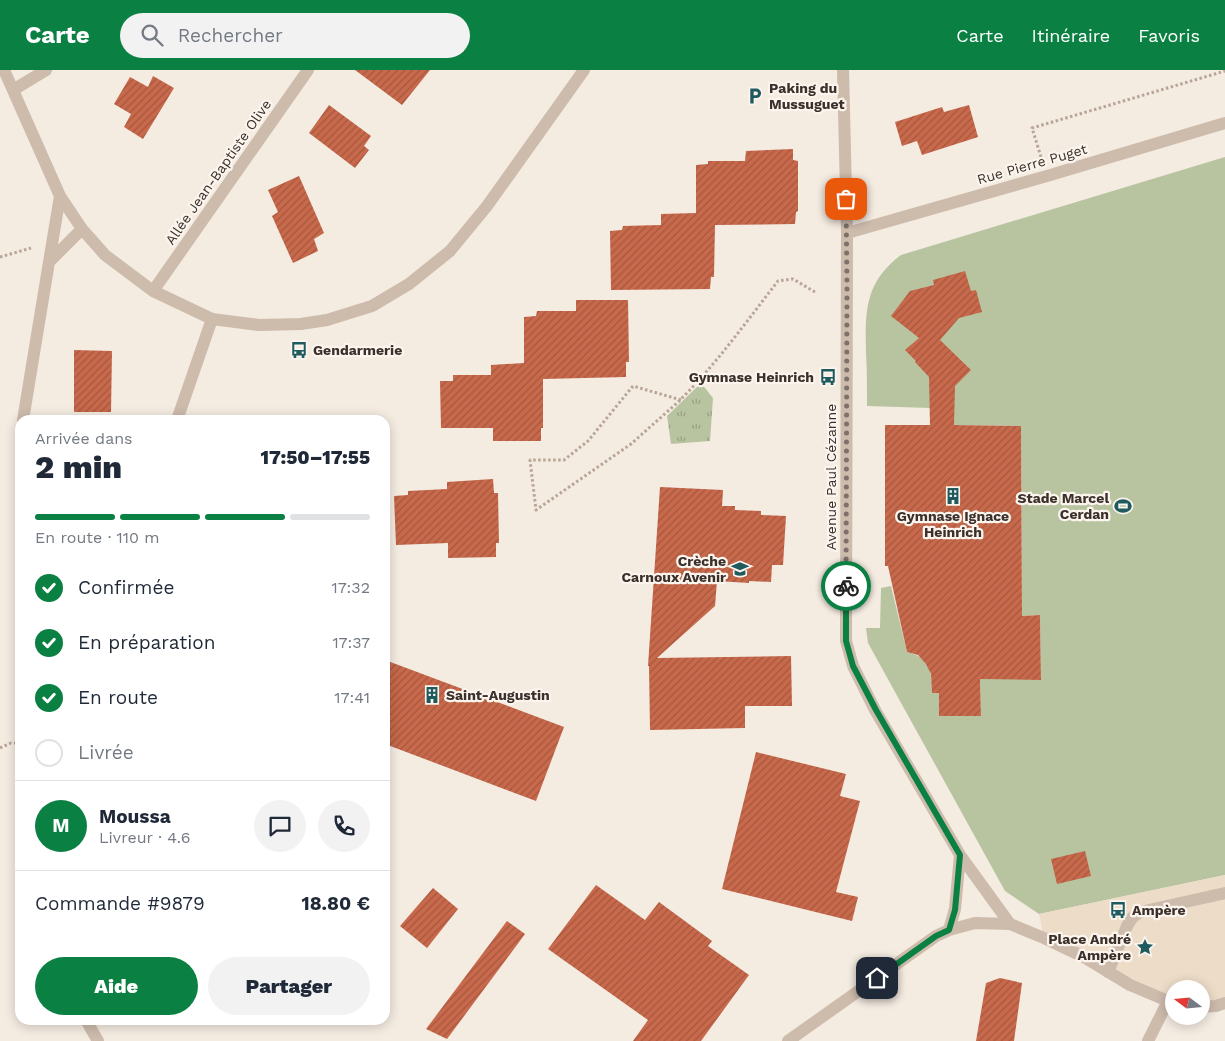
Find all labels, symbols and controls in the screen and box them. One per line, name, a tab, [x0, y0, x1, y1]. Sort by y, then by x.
search box	[120, 13, 470, 58]
text: Carte	[25, 21, 90, 49]
icon: search	[138, 21, 166, 49]
text: Rechercher	[178, 24, 283, 47]
text: Carte	[956, 25, 1004, 46]
text: Itinéraire	[1032, 25, 1110, 46]
text: Favoris	[1138, 25, 1200, 46]
place label: Paking du Mussuguet	[769, 80, 845, 112]
parking icon: Paking du Mussuguet	[745, 86, 765, 106]
street label: Allée Jean-Baptiste Olive	[162, 96, 274, 248]
street label: Rue Pierre Puget	[975, 141, 1089, 187]
pin	[825, 178, 867, 220]
icon: bag	[832, 185, 860, 213]
bus stop icon: Gendarmerie	[289, 340, 309, 360]
place label: Gendarmerie	[313, 342, 402, 358]
bus stop icon: Gymnase Heinrich	[818, 367, 838, 387]
place label: Gymnase Heinrich	[689, 369, 814, 385]
street label: Avenue Paul Cézanne	[823, 404, 839, 550]
text: Arrivée dans	[35, 429, 133, 448]
text: 17:50–17:55	[261, 446, 370, 469]
text: 2 min	[35, 448, 122, 486]
building icon: Gymnase Ignace Heinrich	[943, 486, 963, 506]
place label: Stade Marcel Cerdan	[1017, 490, 1109, 522]
sports icon: Stade Marcel Cerdan	[1113, 496, 1133, 516]
place label: Gymnase Ignace Heinrich	[897, 508, 1009, 540]
text: En route · 110 m	[35, 528, 160, 547]
place label: Crèche Carnoux Avenir	[622, 553, 726, 585]
school or university icon: Crèche Carnoux Avenir	[730, 559, 750, 579]
courier	[821, 561, 871, 611]
icon: bike	[832, 572, 860, 600]
icon: check	[35, 574, 63, 602]
text: Confirmée	[78, 576, 174, 599]
text: 17:32	[331, 578, 370, 597]
icon: check	[35, 629, 63, 657]
text: En préparation	[78, 631, 215, 654]
text: 17:37	[332, 633, 370, 652]
icon: check	[35, 684, 63, 712]
building icon: Saint-Augustin	[422, 685, 442, 705]
text: En route	[78, 686, 158, 709]
place label: Saint-Augustin	[446, 687, 550, 703]
text: 17:41	[334, 688, 370, 707]
text: Livrée	[78, 741, 134, 764]
button: chat	[254, 800, 306, 852]
button: phone	[318, 800, 370, 852]
text: Moussa	[99, 805, 171, 828]
text: M	[52, 814, 70, 837]
text: Livreur · 4.6	[99, 828, 191, 847]
text: Commande #9879	[35, 892, 205, 915]
text: 18.80 €	[301, 892, 370, 915]
bus stop icon: Ampère	[1108, 900, 1128, 920]
place label: Ampère	[1132, 902, 1186, 918]
place label: Place André Ampère	[1048, 931, 1131, 963]
place icon: Place André Ampère	[1135, 937, 1155, 957]
button: Aide	[35, 957, 198, 1015]
button: Partager	[208, 957, 370, 1015]
pin	[856, 957, 898, 999]
icon: home	[863, 964, 891, 992]
north arrow	[1165, 980, 1210, 1025]
map controls	[1165, 980, 1210, 1025]

